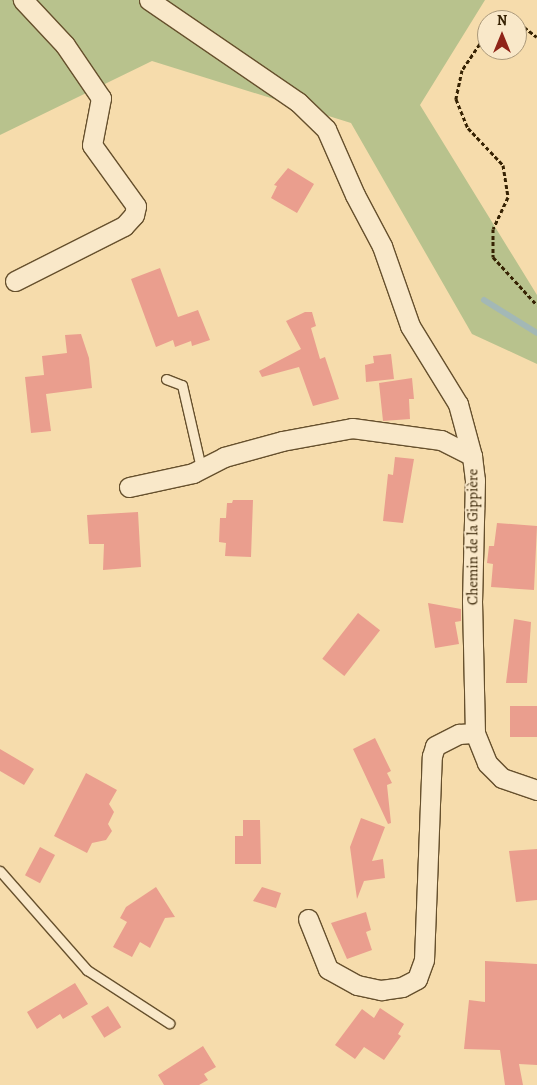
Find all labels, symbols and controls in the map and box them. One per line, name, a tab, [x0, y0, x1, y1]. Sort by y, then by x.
north arrow	[477, 10, 527, 60]
text: N	[497, 11, 507, 30]
street label: Chemin de la Gippière	[464, 469, 482, 605]

